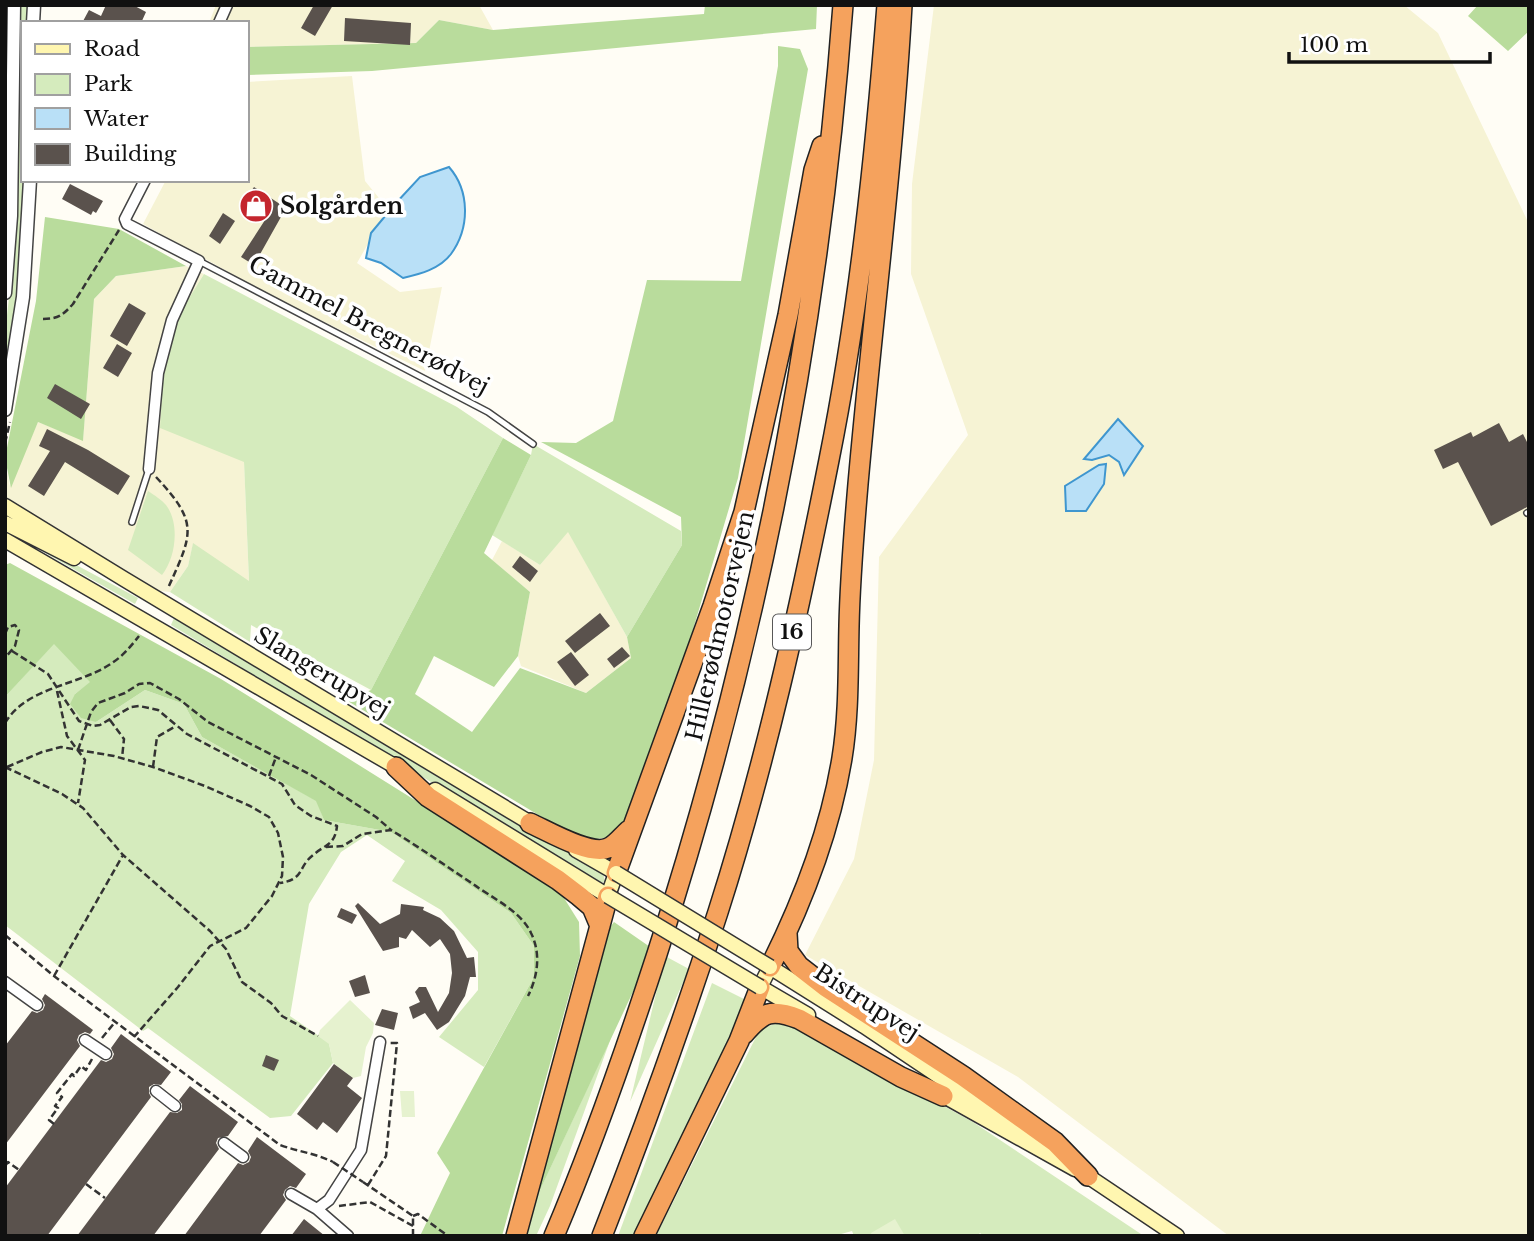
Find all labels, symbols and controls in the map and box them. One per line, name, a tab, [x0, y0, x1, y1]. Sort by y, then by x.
legend	[21, 21, 248, 182]
scale bar	[1289, 21, 1490, 65]
text: 100 m	[1300, 32, 1368, 58]
text: Road	[84, 36, 140, 62]
text: Park	[84, 71, 133, 97]
text: Water	[83, 106, 148, 132]
text: Building	[84, 141, 177, 167]
shop icon: Solgården	[237, 187, 275, 225]
place label: Solgården	[280, 192, 404, 220]
street label: Gammel Bregnerødvej	[244, 250, 494, 400]
street label: Hillerødmotorvejen	[680, 508, 760, 744]
road number: 16	[773, 614, 811, 650]
street label: Slangerupvej	[249, 621, 395, 723]
street label: Bistrupvej	[809, 958, 925, 1046]

